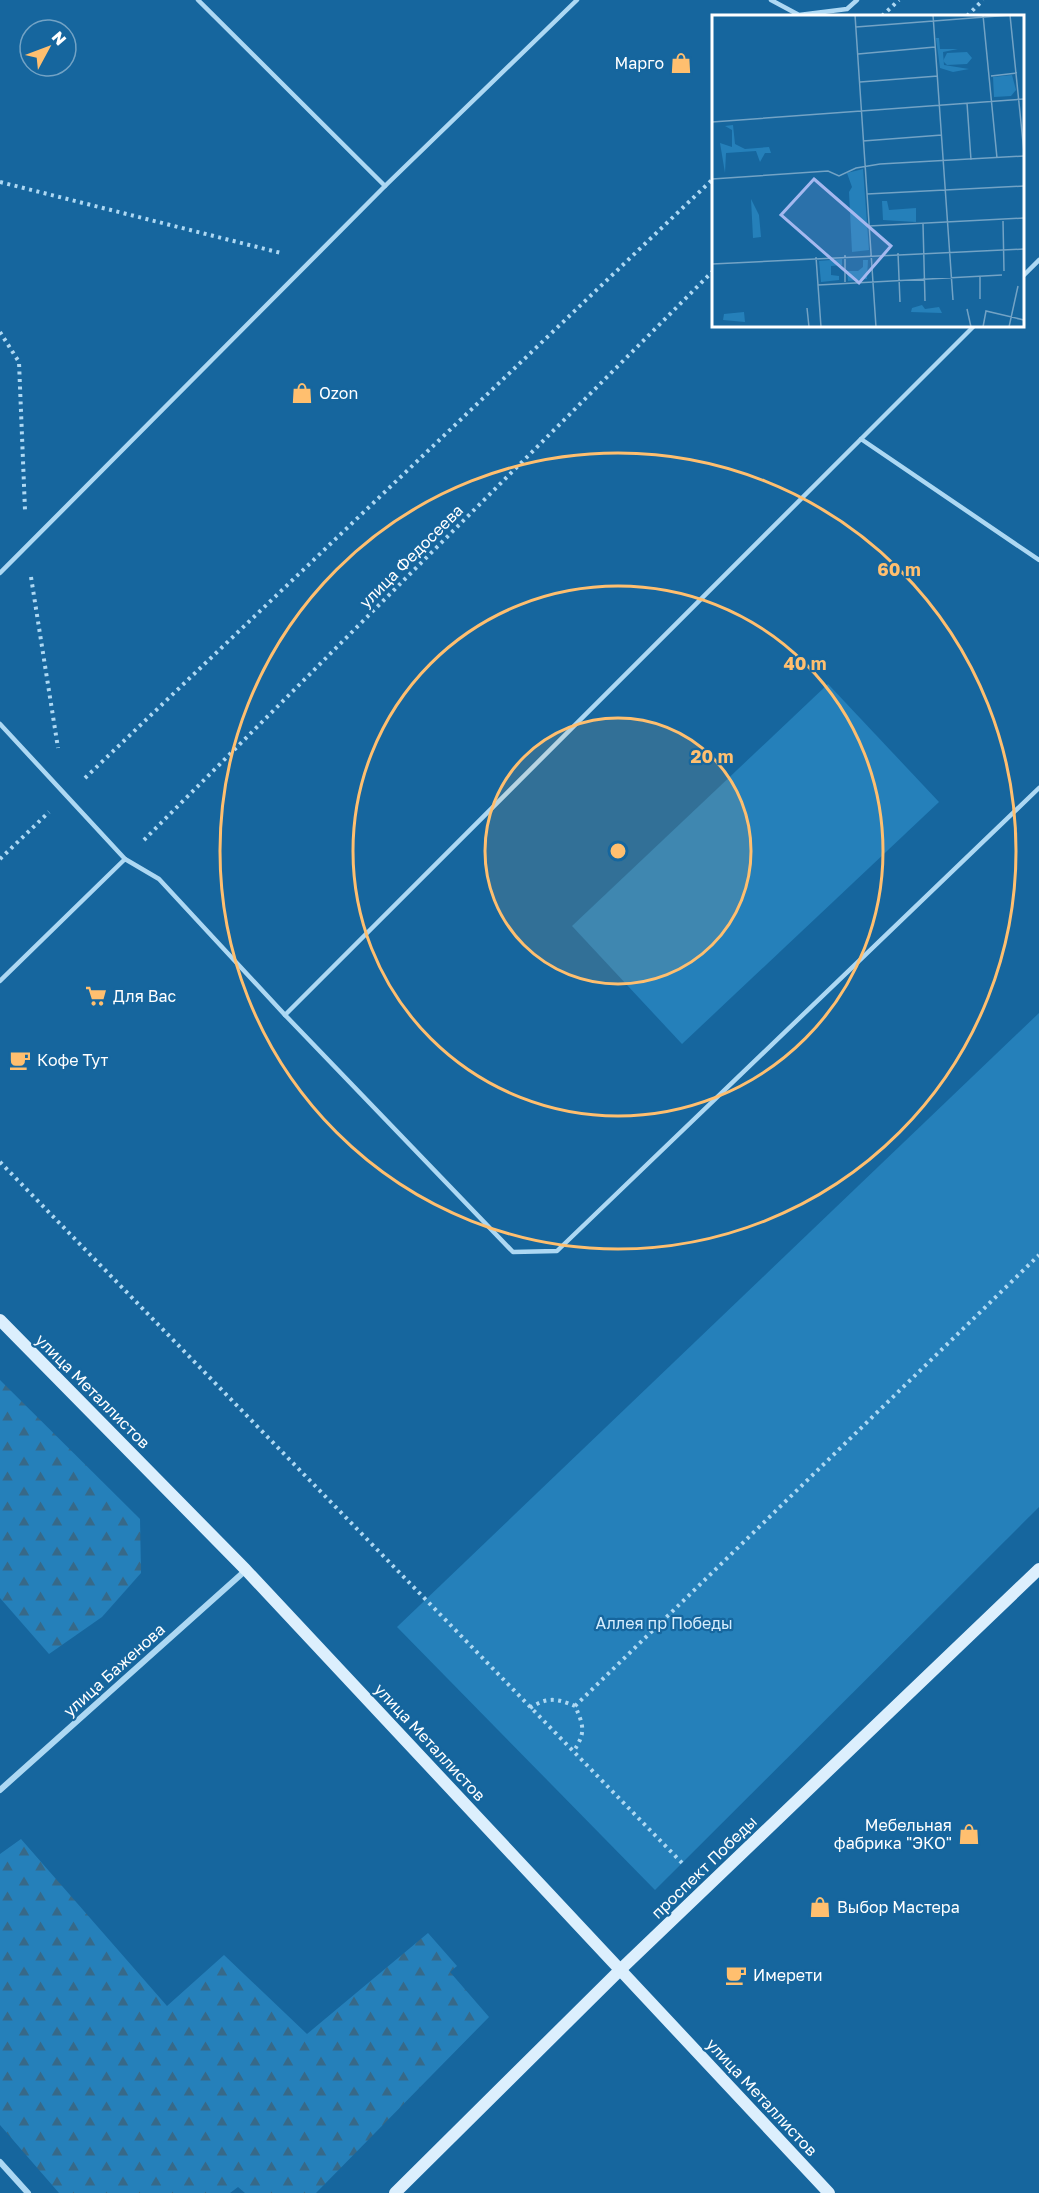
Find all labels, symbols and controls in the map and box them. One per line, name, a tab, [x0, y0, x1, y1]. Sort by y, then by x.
inset map	[712, 15, 1024, 327]
north arrow	[18, 18, 78, 78]
text: N	[48, 27, 71, 49]
shop icon: Марго	[669, 51, 693, 75]
place label: Марго	[615, 53, 664, 73]
shop icon: Ozon	[290, 381, 314, 405]
place label: Ozon	[319, 383, 358, 403]
street label: улица Федосеева	[355, 500, 467, 612]
text: 60 m	[877, 558, 921, 580]
text: 40 m	[783, 652, 827, 674]
text: 20 m	[691, 745, 733, 767]
centre of rings	[608, 841, 628, 861]
supermarket icon: Для Вас	[84, 984, 108, 1008]
place label: Для Вас	[113, 986, 177, 1006]
cafe icon: Кофе Тут	[8, 1048, 32, 1072]
place label: Кофе Тут	[37, 1050, 109, 1070]
street label: улица Металлистов	[32, 1330, 154, 1452]
park label: Аллея пр Победы	[595, 1613, 733, 1633]
street label: улица Баженова	[59, 1619, 169, 1721]
street label: улица Металлистов	[370, 1679, 490, 1805]
street label: проспект Победы	[647, 1811, 761, 1923]
place label: Мебельная фабрика "ЭКО"	[834, 1815, 952, 1853]
shop icon: Мебельная фабрика "ЭКО"	[957, 1822, 981, 1846]
shop icon: Выбор Мастера	[808, 1895, 832, 1919]
place label: Выбор Мастера	[837, 1897, 960, 1917]
cafe icon: Имерети	[724, 1963, 748, 1987]
place label: Имерети	[753, 1965, 823, 1985]
street label: улица Металлистов	[702, 2034, 822, 2160]

